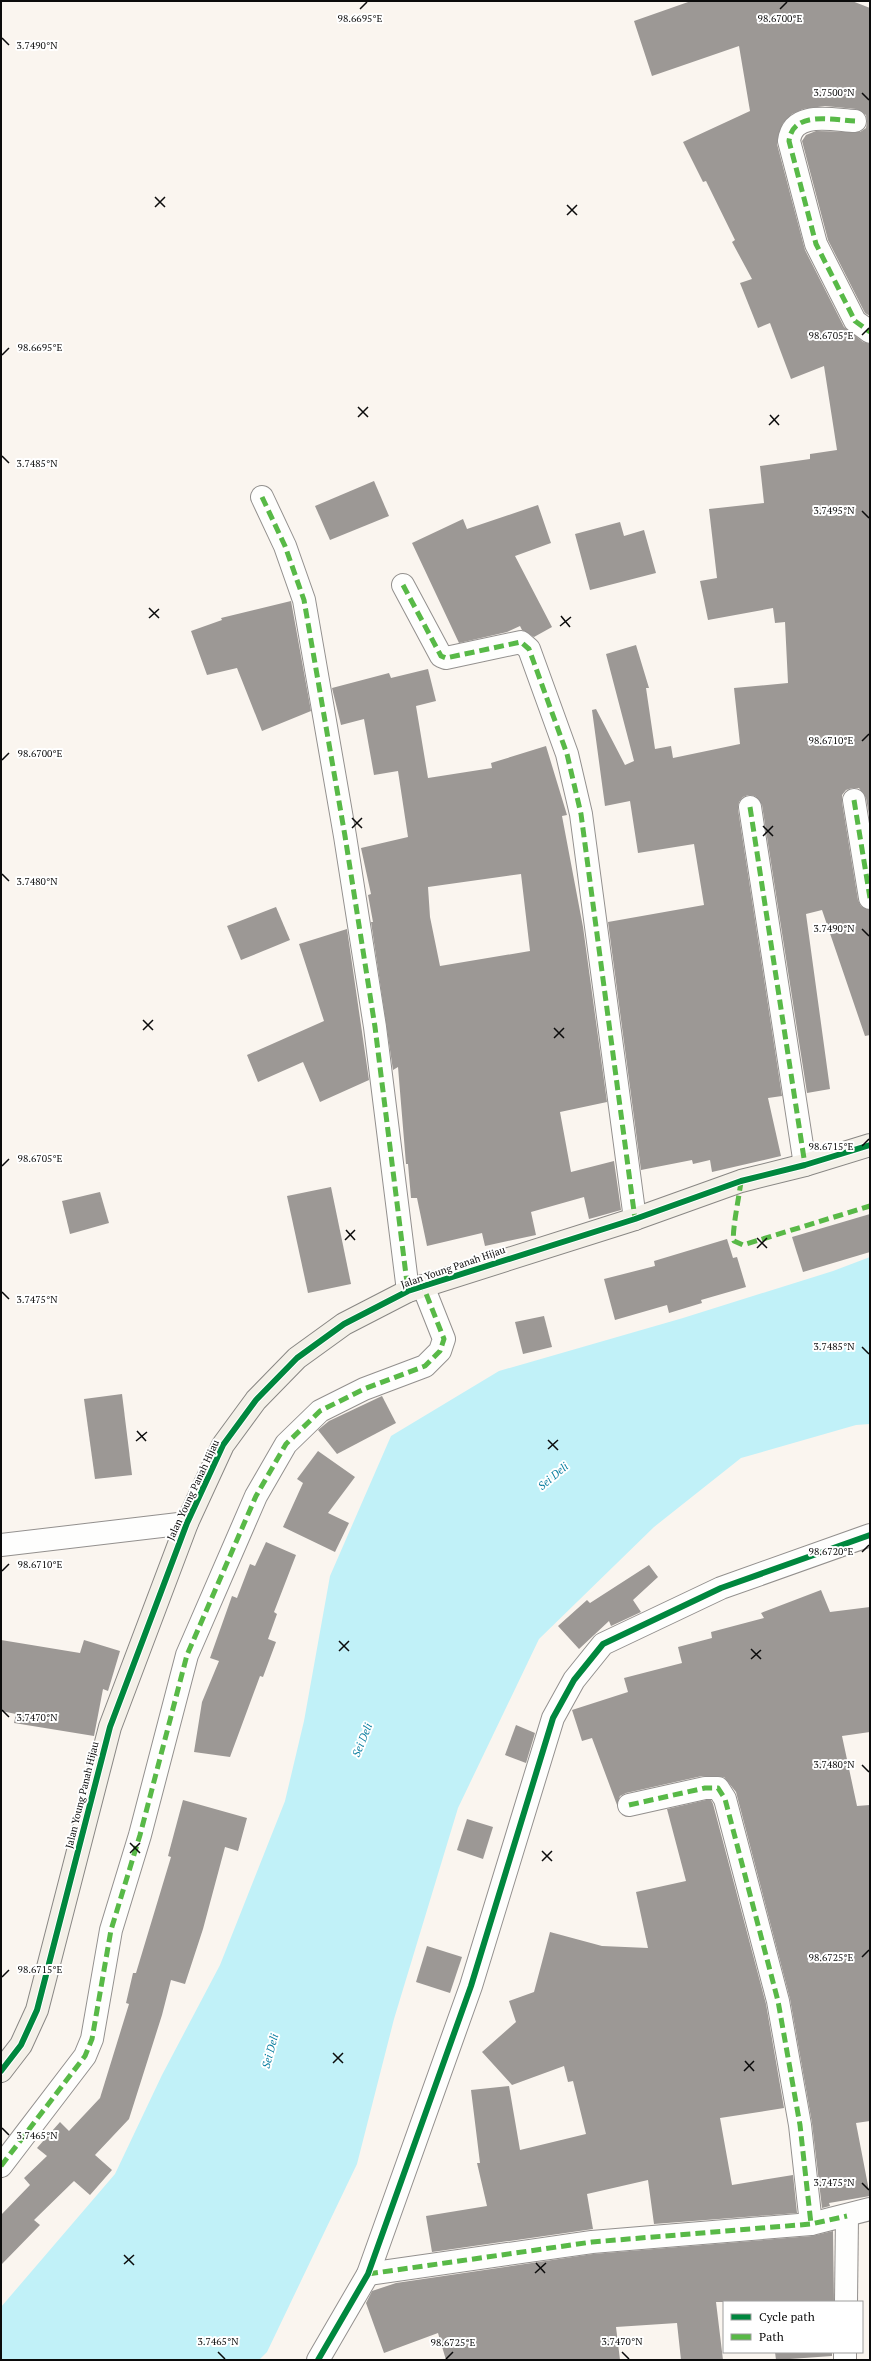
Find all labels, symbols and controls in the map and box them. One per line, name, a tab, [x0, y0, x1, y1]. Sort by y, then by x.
text: 98.6695°E	[338, 12, 383, 25]
text: 98.6700°E	[758, 12, 803, 25]
text: 3.7490°N	[17, 39, 58, 52]
text: 3.7500°N	[814, 86, 855, 99]
text: 98.6705°E	[809, 329, 854, 342]
text: 98.6695°E	[18, 341, 63, 354]
text: 3.7485°N	[17, 457, 58, 470]
text: 3.7495°N	[814, 504, 855, 517]
text: 98.6710°E	[809, 734, 854, 747]
text: 98.6700°E	[18, 747, 63, 760]
text: 3.7480°N	[17, 875, 58, 888]
text: 3.7490°N	[814, 922, 855, 935]
text: 98.6715°E	[809, 1140, 854, 1153]
text: 98.6705°E	[18, 1152, 63, 1165]
street label: Jalan Young Panah Hijau	[399, 1243, 507, 1291]
text: 3.7475°N	[17, 1293, 58, 1306]
text: 3.7485°N	[814, 1340, 855, 1353]
street label: Jalan Young Panah Hijau	[164, 1437, 222, 1542]
water label: Sei Deli	[535, 1459, 571, 1493]
text: 98.6720°E	[809, 1545, 854, 1558]
text: 98.6710°E	[18, 1558, 63, 1571]
text: 3.7470°N	[17, 1711, 58, 1724]
water label: Sei Deli	[349, 1721, 375, 1759]
street label: Jalan Young Panah Hijau	[62, 1740, 102, 1850]
text: 3.7480°N	[814, 1758, 855, 1771]
text: 98.6725°E	[809, 1951, 854, 1964]
text: 98.6715°E	[18, 1963, 63, 1976]
water label: Sei Deli	[259, 2032, 281, 2070]
text: 3.7465°N	[17, 2129, 58, 2142]
text: 3.7475°N	[814, 2176, 855, 2189]
legend	[723, 2301, 863, 2353]
text: Cycle path	[759, 2309, 815, 2324]
text: Path	[759, 2329, 784, 2344]
text: 3.7465°N	[198, 2335, 239, 2348]
text: 3.7470°N	[602, 2335, 643, 2348]
text: 98.6725°E	[431, 2336, 476, 2349]

